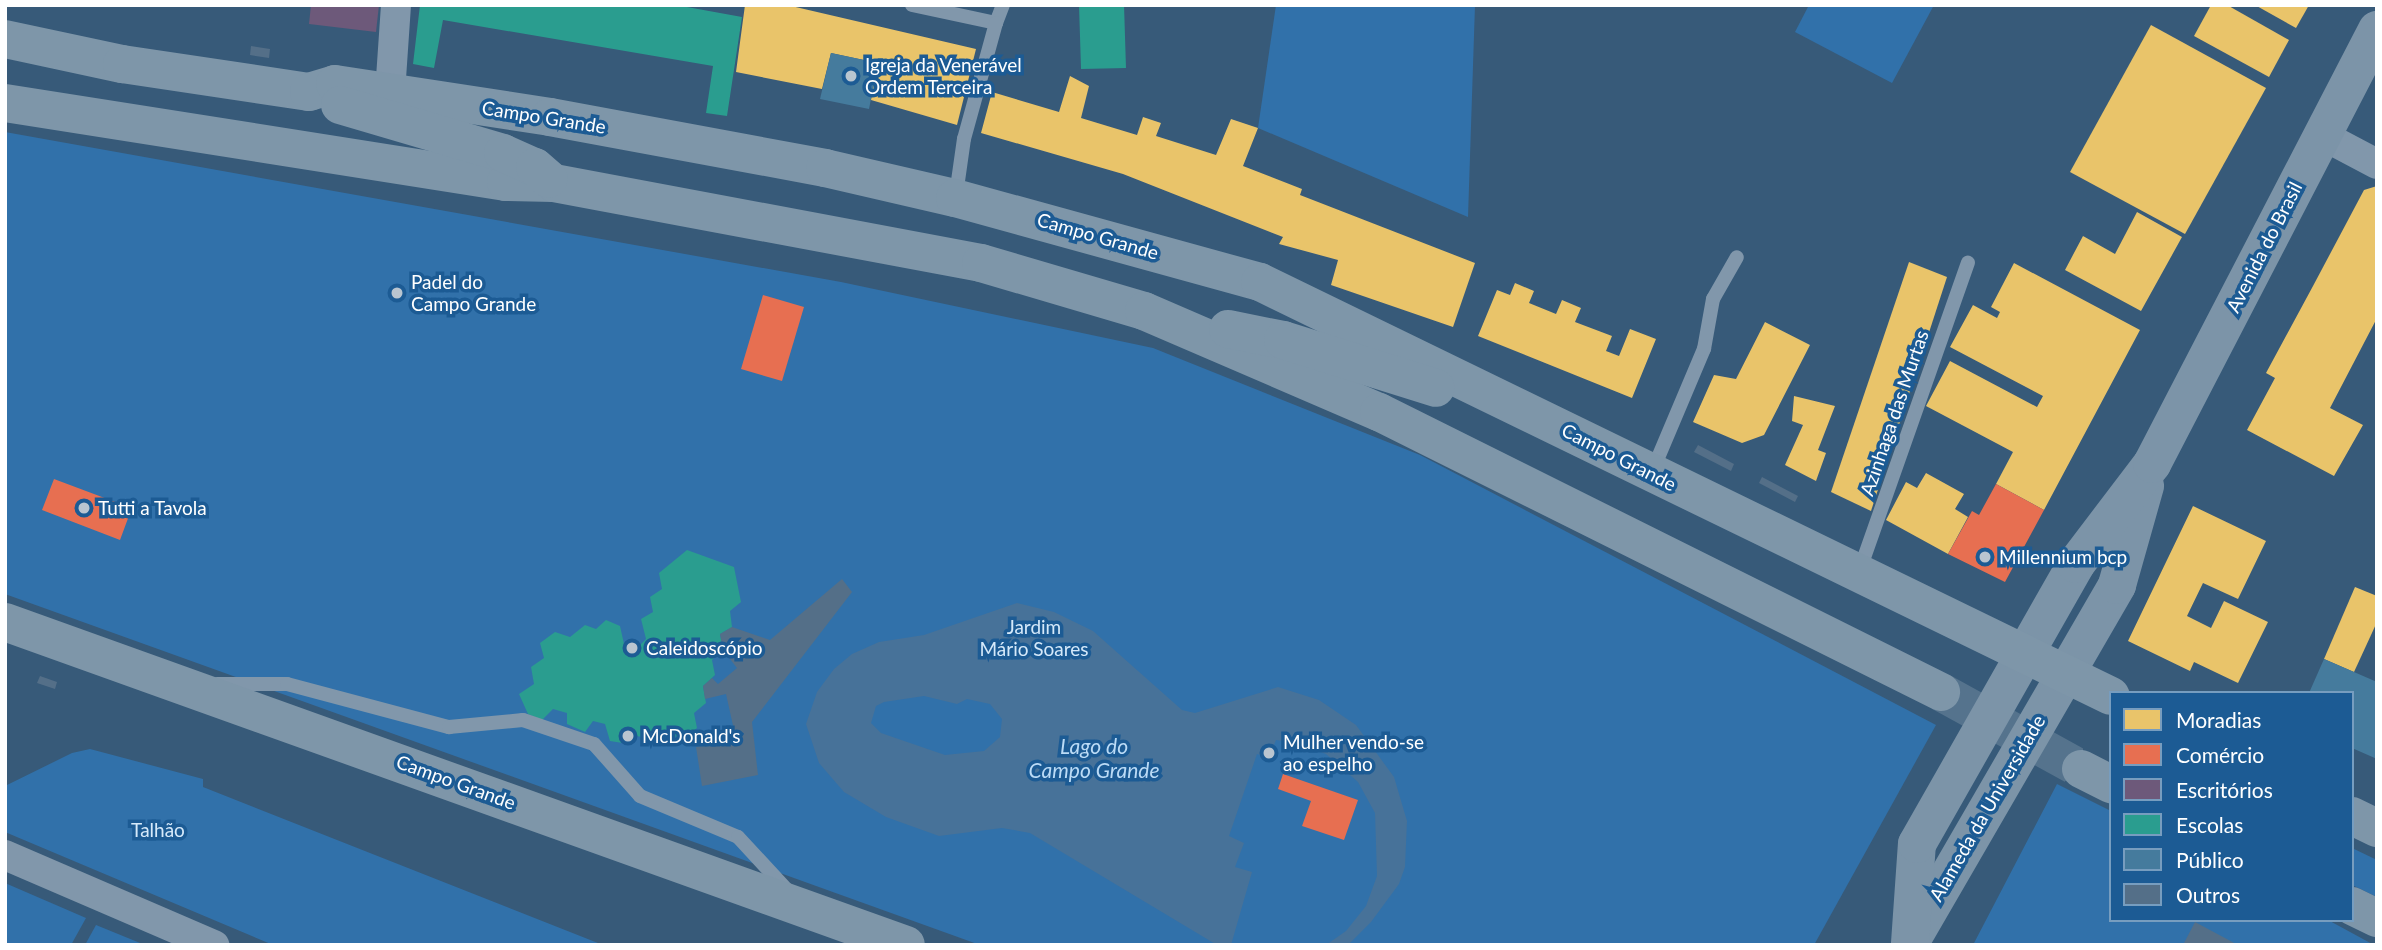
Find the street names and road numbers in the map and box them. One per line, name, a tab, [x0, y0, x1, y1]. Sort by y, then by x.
street label: Campo Grande	[480, 96, 608, 138]
street label: Avenida do Brasil	[2221, 178, 2307, 316]
street label: Campo Grande	[1035, 208, 1161, 264]
street label: Azinhaga das Murtas	[1855, 327, 1933, 499]
street label: Campo Grande	[1558, 418, 1680, 496]
street label: Alameda da Universidade	[1924, 711, 2050, 905]
street label: Campo Grande	[393, 750, 519, 814]

